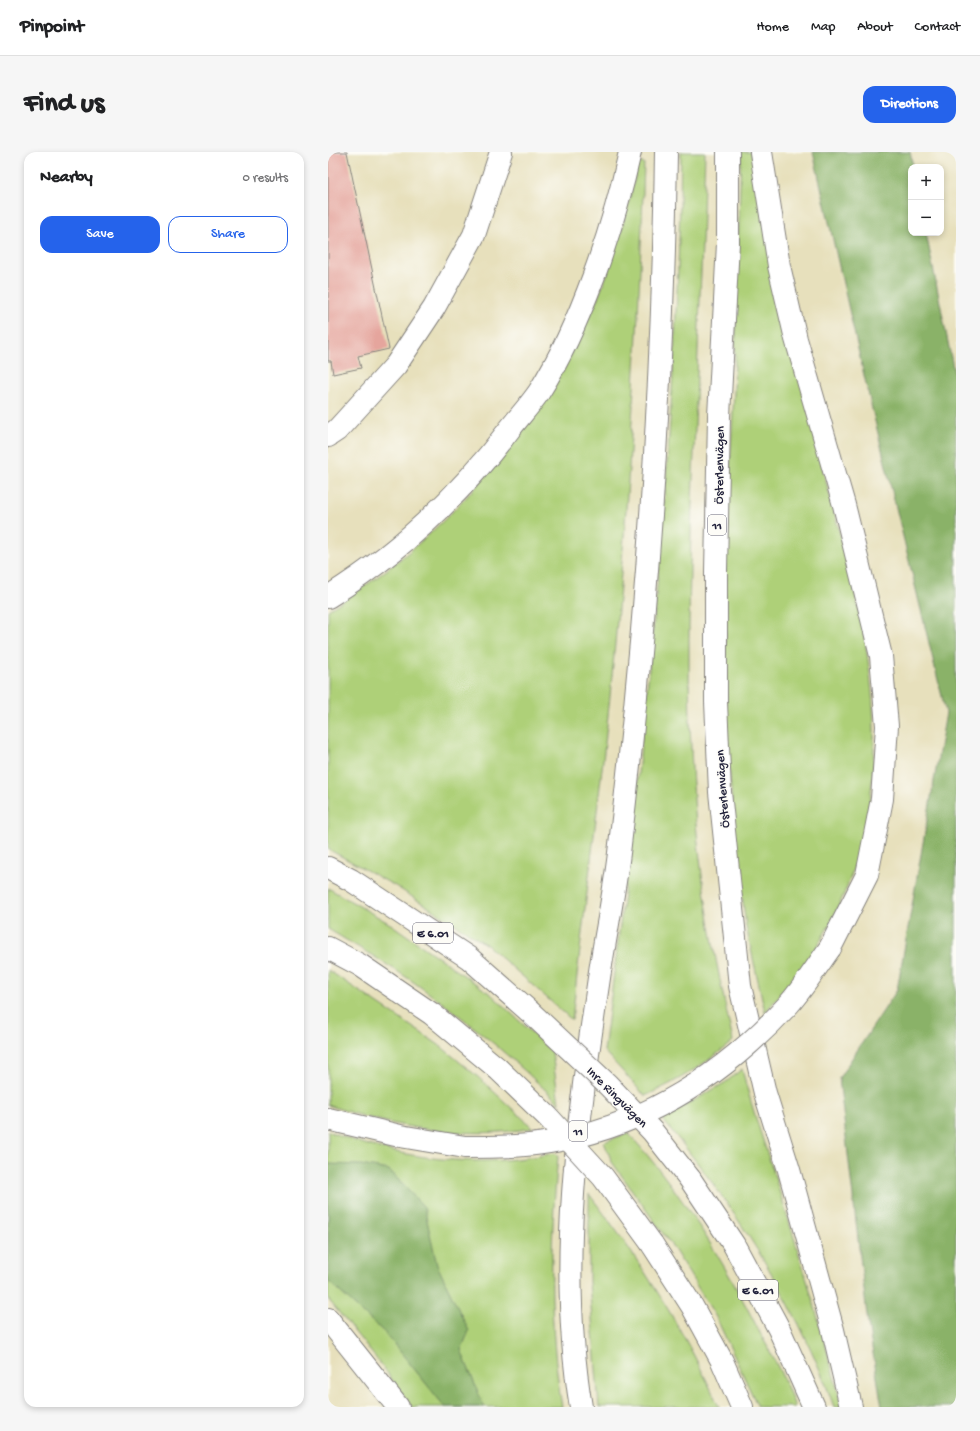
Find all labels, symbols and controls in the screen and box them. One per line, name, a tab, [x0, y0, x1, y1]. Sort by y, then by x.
text: Pinpoint	[20, 16, 84, 39]
text: Home	[757, 19, 789, 36]
text: Map	[811, 19, 835, 36]
text: About	[857, 19, 893, 36]
text: Contact	[915, 19, 960, 36]
button: Directions	[863, 86, 956, 123]
text: Find us	[24, 88, 104, 121]
map controls	[908, 164, 944, 236]
button: +	[908, 164, 944, 200]
text: Nearby	[40, 168, 93, 188]
text: 0 results	[242, 171, 288, 186]
button: −	[908, 200, 944, 236]
button: Save	[40, 216, 160, 253]
button: Share	[168, 216, 288, 253]
street label: Österlenvägen	[712, 425, 729, 504]
road number: 11	[708, 515, 726, 535]
street label: Österlenvägen	[713, 748, 734, 828]
road number: E 6.01	[413, 923, 453, 943]
street label: Inre Ringvägen	[583, 1064, 650, 1132]
road number: 11	[569, 1121, 587, 1141]
road number: E 6.01	[738, 1280, 778, 1300]

